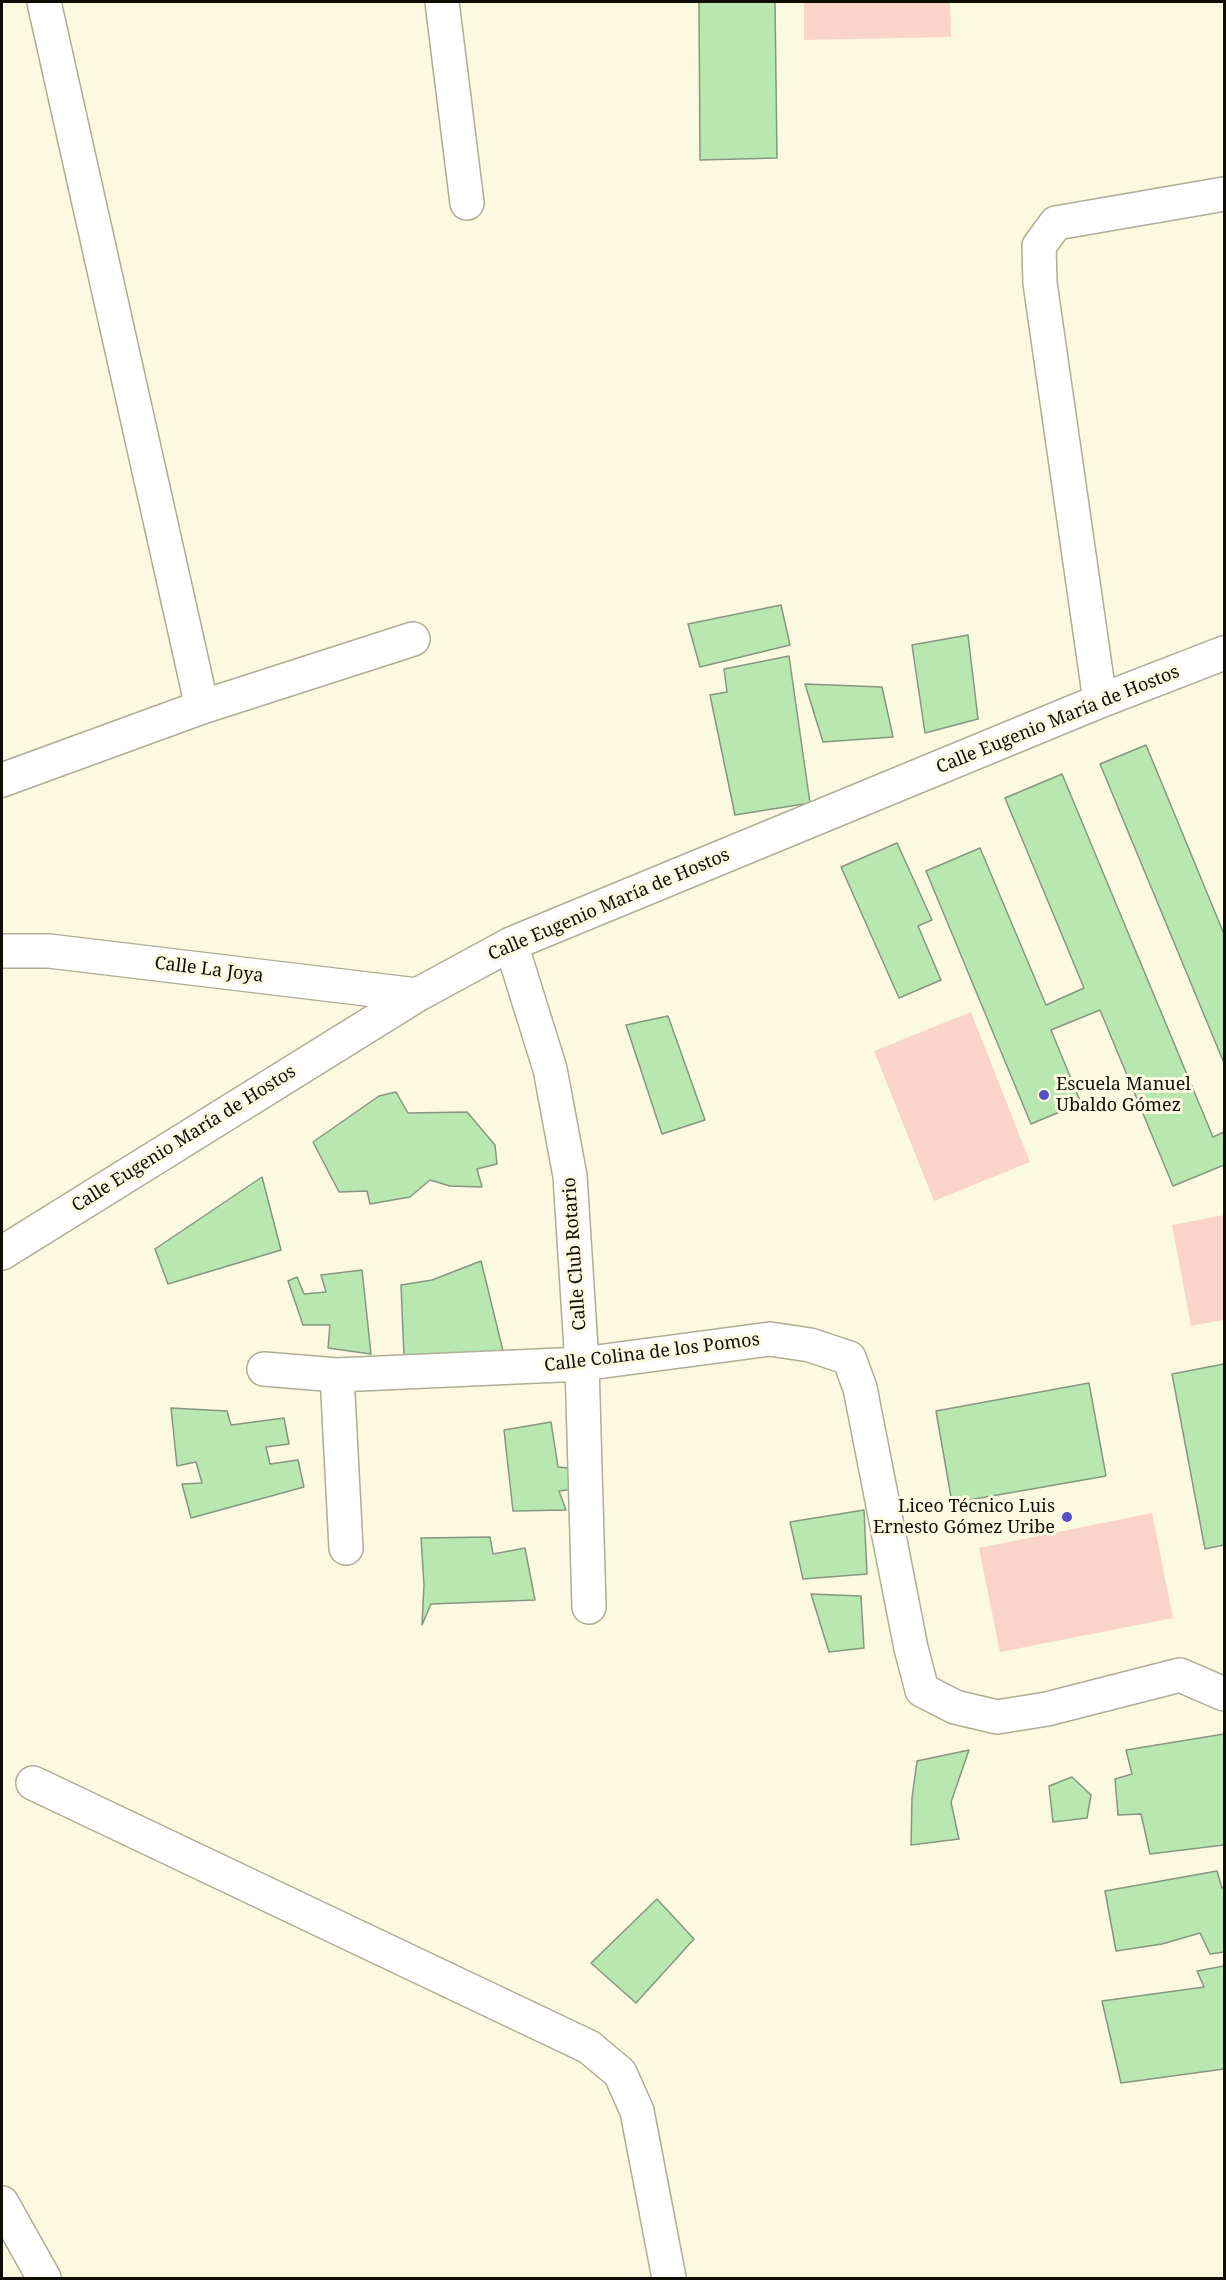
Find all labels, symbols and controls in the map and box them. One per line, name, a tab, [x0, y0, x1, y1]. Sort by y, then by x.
street label: Calle Eugenio María de Hostos	[933, 661, 1183, 779]
street label: Calle Eugenio María de Hostos	[485, 844, 733, 966]
street label: Calle La Joya	[153, 953, 265, 987]
street label: Calle Eugenio María de Hostos	[68, 1061, 300, 1217]
place label: Escuela Manuel Ubaldo Gómez	[1056, 1074, 1191, 1116]
marker: Escuela Manuel Ubaldo Gómez	[1037, 1088, 1051, 1102]
street label: Calle Club Rotario	[559, 1177, 591, 1331]
street label: Calle Colina de los Pomos	[543, 1329, 761, 1377]
place label: Liceo Técnico Luis Ernesto Gómez Uribe	[873, 1496, 1055, 1538]
marker: Liceo Técnico Luis Ernesto Gómez Uribe	[1060, 1510, 1074, 1524]

